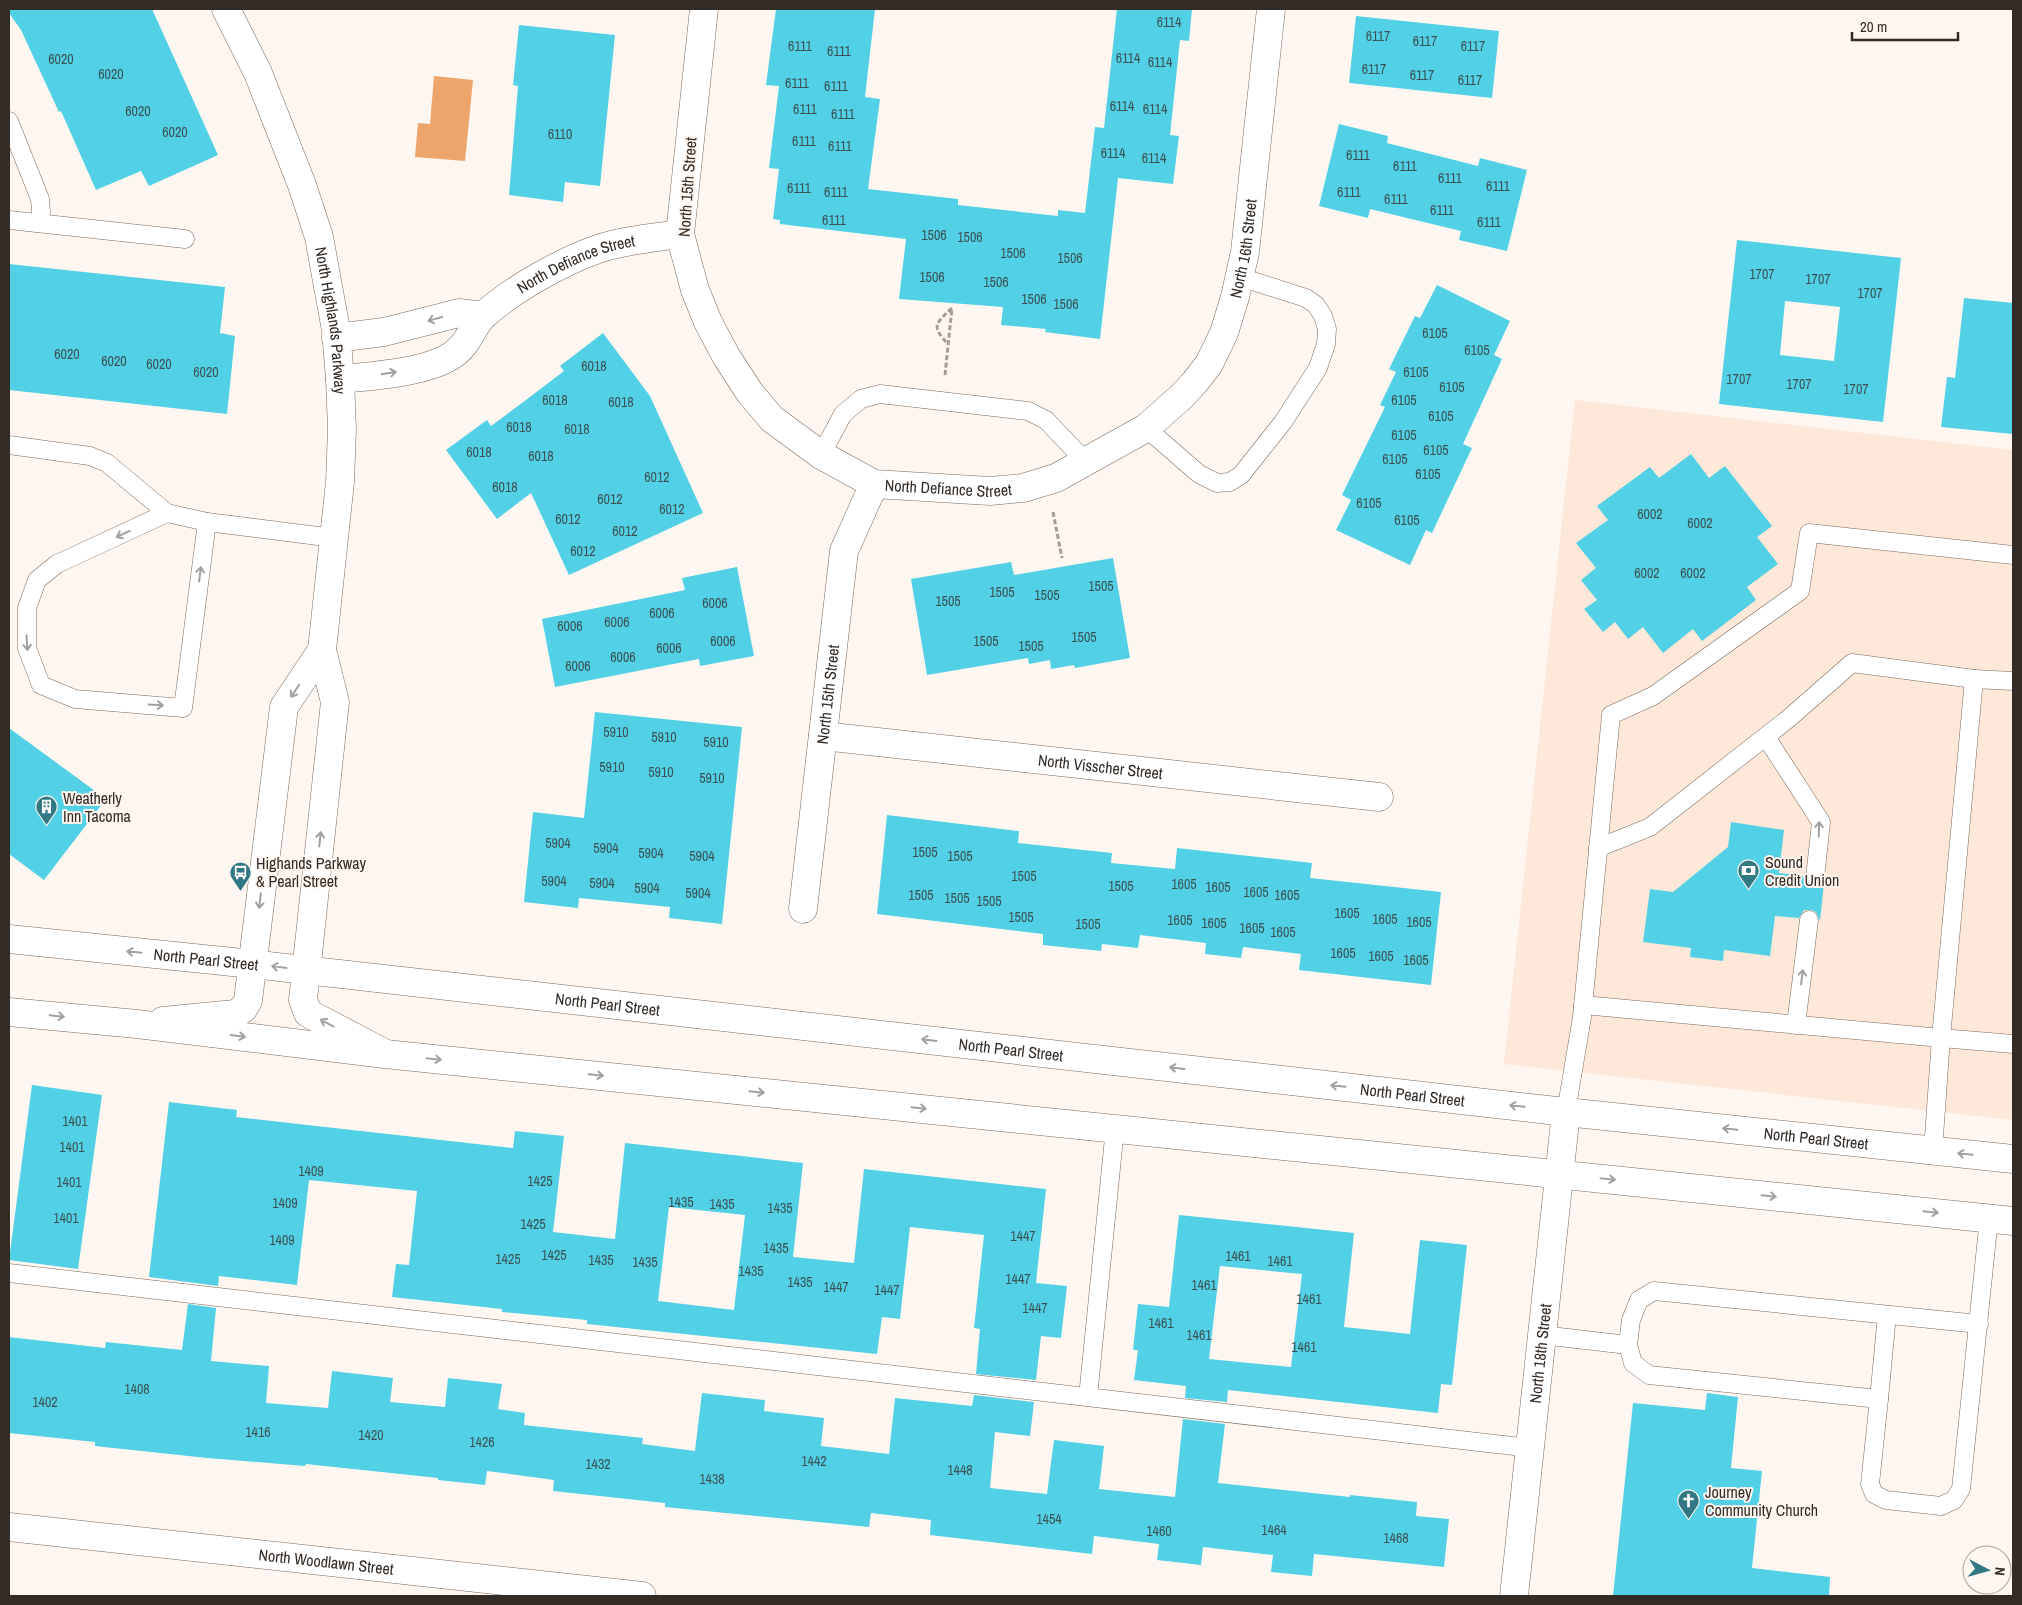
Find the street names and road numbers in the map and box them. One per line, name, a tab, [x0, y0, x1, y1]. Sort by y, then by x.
street label: North 15th Street	[673, 136, 701, 238]
street label: North 16th Street	[1224, 197, 1262, 300]
street label: North Defiance Street	[513, 229, 637, 298]
street label: North Highlands Parkway	[310, 245, 352, 395]
street label: North Defiance Street	[884, 474, 1013, 502]
street label: North 15th Street	[811, 643, 844, 745]
street label: North Visscher Street	[1037, 749, 1164, 784]
street label: North Pearl Street	[153, 943, 260, 976]
street label: North Pearl Street	[554, 987, 661, 1021]
street label: North Pearl Street	[957, 1033, 1065, 1066]
street label: North Pearl Street	[1359, 1078, 1466, 1112]
street label: North Pearl Street	[1763, 1122, 1870, 1155]
street label: North 18th Street	[1524, 1302, 1556, 1404]
street label: North Woodlawn Street	[258, 1543, 395, 1580]

